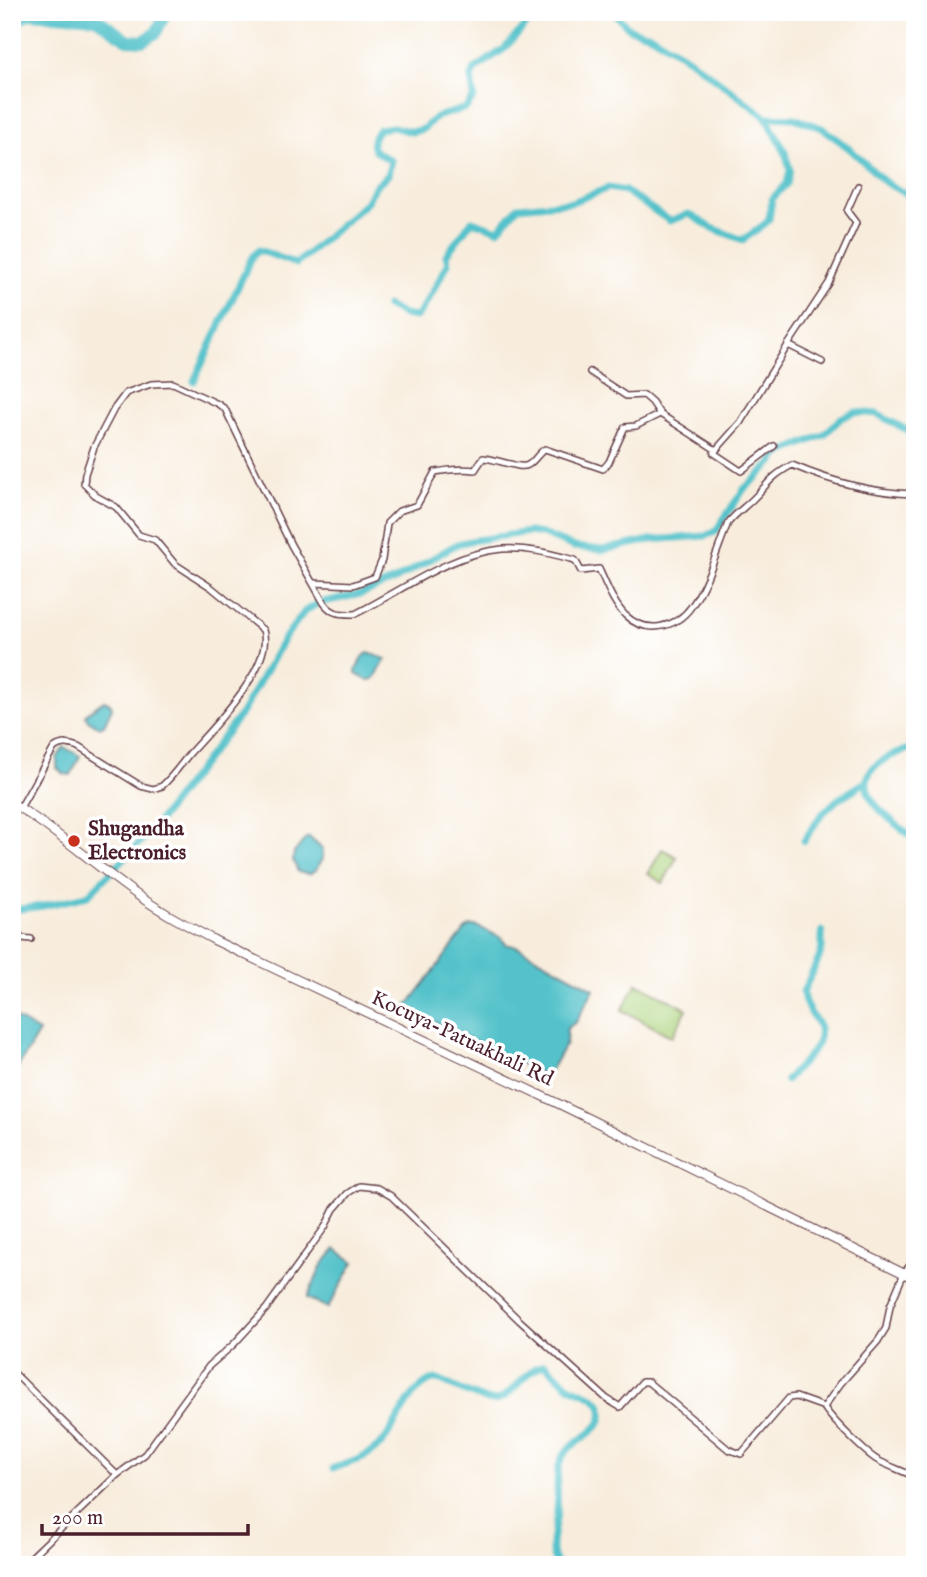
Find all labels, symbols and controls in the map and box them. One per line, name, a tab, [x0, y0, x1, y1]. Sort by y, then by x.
place label: Shugandha Electronics	[88, 816, 186, 867]
marker: Shugandha Electronics	[66, 833, 82, 849]
street label: Kocuya-Patuakhali Rd	[367, 985, 558, 1093]
scale bar	[42, 1493, 248, 1537]
text: 200 m	[52, 1505, 103, 1532]

